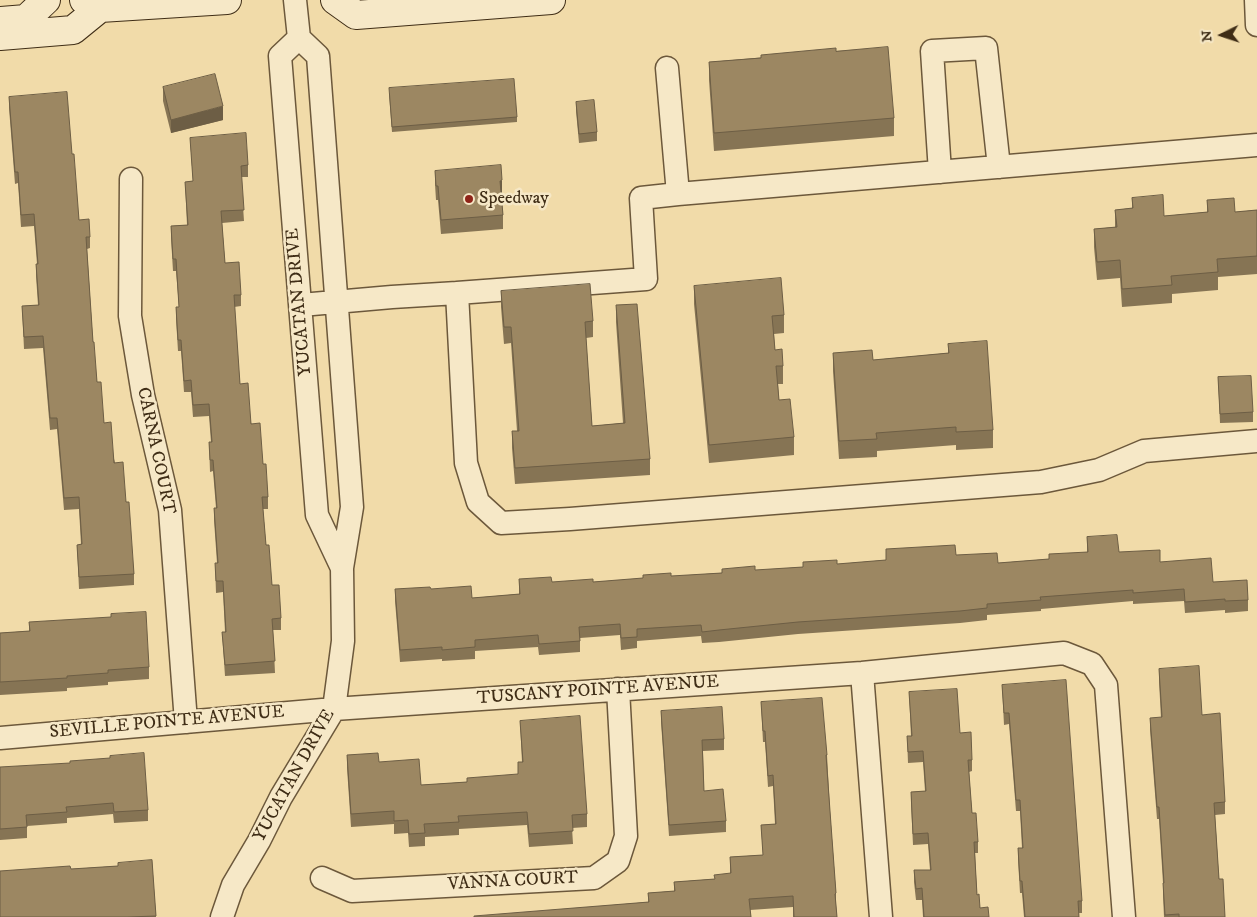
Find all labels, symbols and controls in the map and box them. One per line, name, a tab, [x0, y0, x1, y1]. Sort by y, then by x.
north arrow	[1197, 10, 1247, 60]
text: N	[1198, 30, 1216, 42]
place label: Speedway	[479, 188, 549, 210]
marker: Speedway	[463, 193, 475, 205]
street label: YUCATAN DRIVE	[283, 227, 317, 377]
street label: CARNA COURT	[131, 386, 179, 516]
street label: TUSCANY POINTE AVENUE	[476, 672, 720, 710]
street label: SEVILLE POINTE AVENUE	[49, 702, 285, 744]
street label: YUCATAN DRIVE	[250, 706, 340, 846]
street label: VANNA COURT	[447, 868, 579, 896]

